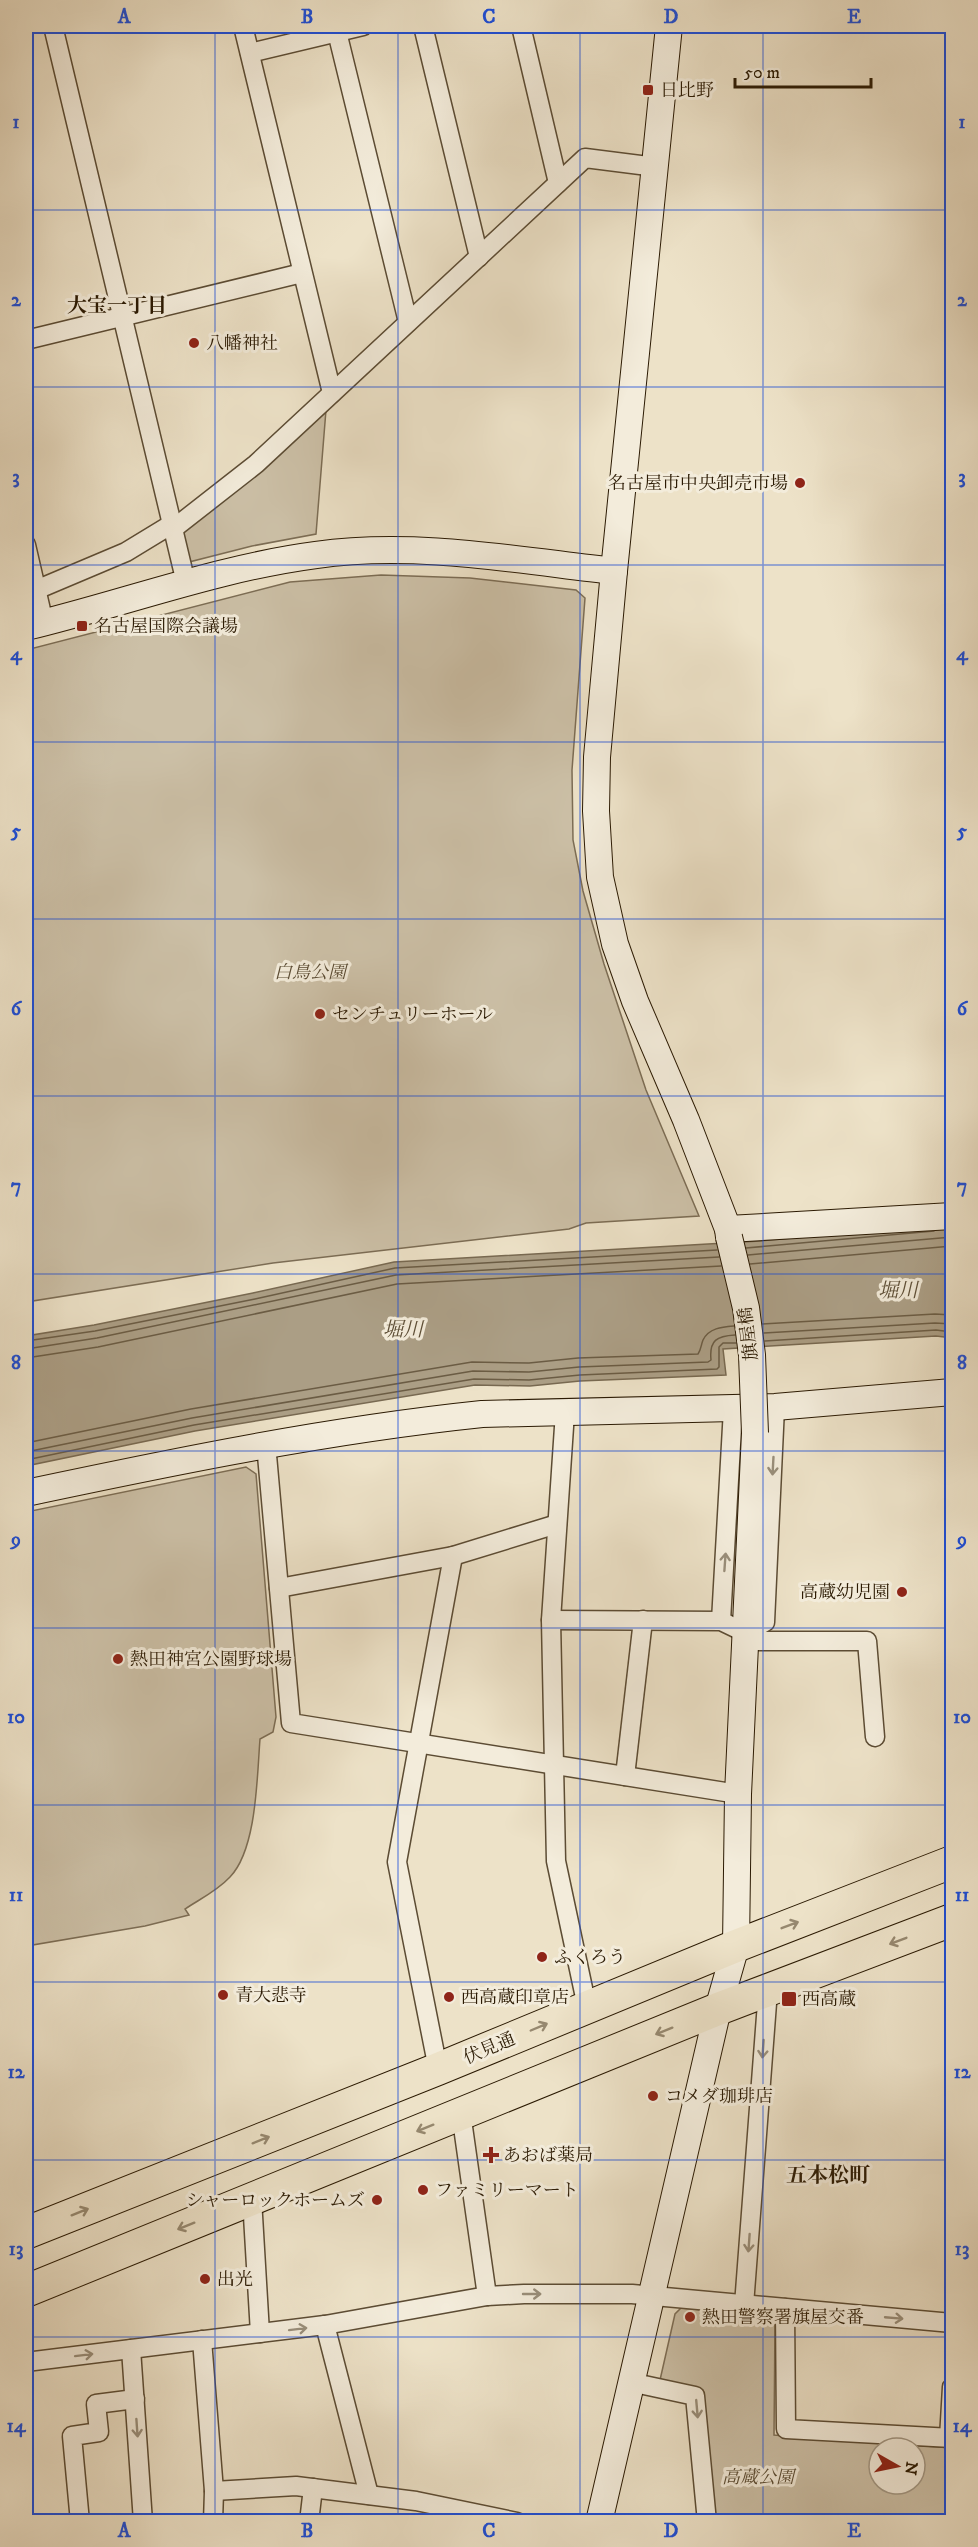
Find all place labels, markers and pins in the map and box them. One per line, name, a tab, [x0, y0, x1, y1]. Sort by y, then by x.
place label: 日比野	[660, 80, 714, 102]
marker: 日比野	[641, 83, 655, 97]
place label: 八幡神社	[206, 333, 278, 355]
marker: 八幡神社	[187, 336, 201, 350]
place label: 名古屋市中央卸売市場	[608, 473, 788, 495]
marker: 名古屋市中央卸売市場	[793, 476, 807, 490]
place label: 名古屋国際会議場	[94, 616, 238, 638]
marker: 名古屋国際会議場	[75, 619, 89, 633]
place label: センチュリーホール	[332, 1004, 493, 1026]
marker: センチュリーホール	[313, 1007, 327, 1021]
place label: 高蔵幼児園	[800, 1582, 890, 1604]
marker: 高蔵幼児園	[895, 1585, 909, 1599]
place label: 熱田神宮公園野球場	[130, 1649, 292, 1671]
marker: 熱田神宮公園野球場	[111, 1652, 125, 1666]
place label: ふくろう	[554, 1947, 626, 1969]
marker: ふくろう	[535, 1950, 549, 1964]
place label: 青大悲寺	[235, 1985, 307, 2007]
place label: 西高蔵印章店	[461, 1987, 569, 2009]
marker: 青大悲寺	[216, 1988, 230, 2002]
place label: 西高蔵	[802, 1989, 856, 2011]
marker: 西高蔵印章店	[442, 1990, 456, 2004]
marker: 西高蔵	[780, 1990, 798, 2008]
place label: コメダ珈琲店	[665, 2086, 773, 2108]
marker: コメダ珈琲店	[646, 2089, 660, 2103]
place label: あおば薬局	[503, 2145, 593, 2167]
marker: あおば薬局	[484, 2148, 498, 2162]
place label: ファミリーマート	[435, 2180, 579, 2202]
marker: ファミリーマート	[416, 2183, 430, 2197]
place label: シャーロックホームズ	[186, 2190, 365, 2212]
marker: シャーロックホームズ	[370, 2193, 384, 2207]
place label: 出光	[217, 2269, 253, 2291]
marker: 出光	[198, 2272, 212, 2286]
place label: 熱田警察署旗屋交番	[702, 2307, 864, 2329]
marker: 熱田警察署旗屋交番	[683, 2310, 697, 2324]

